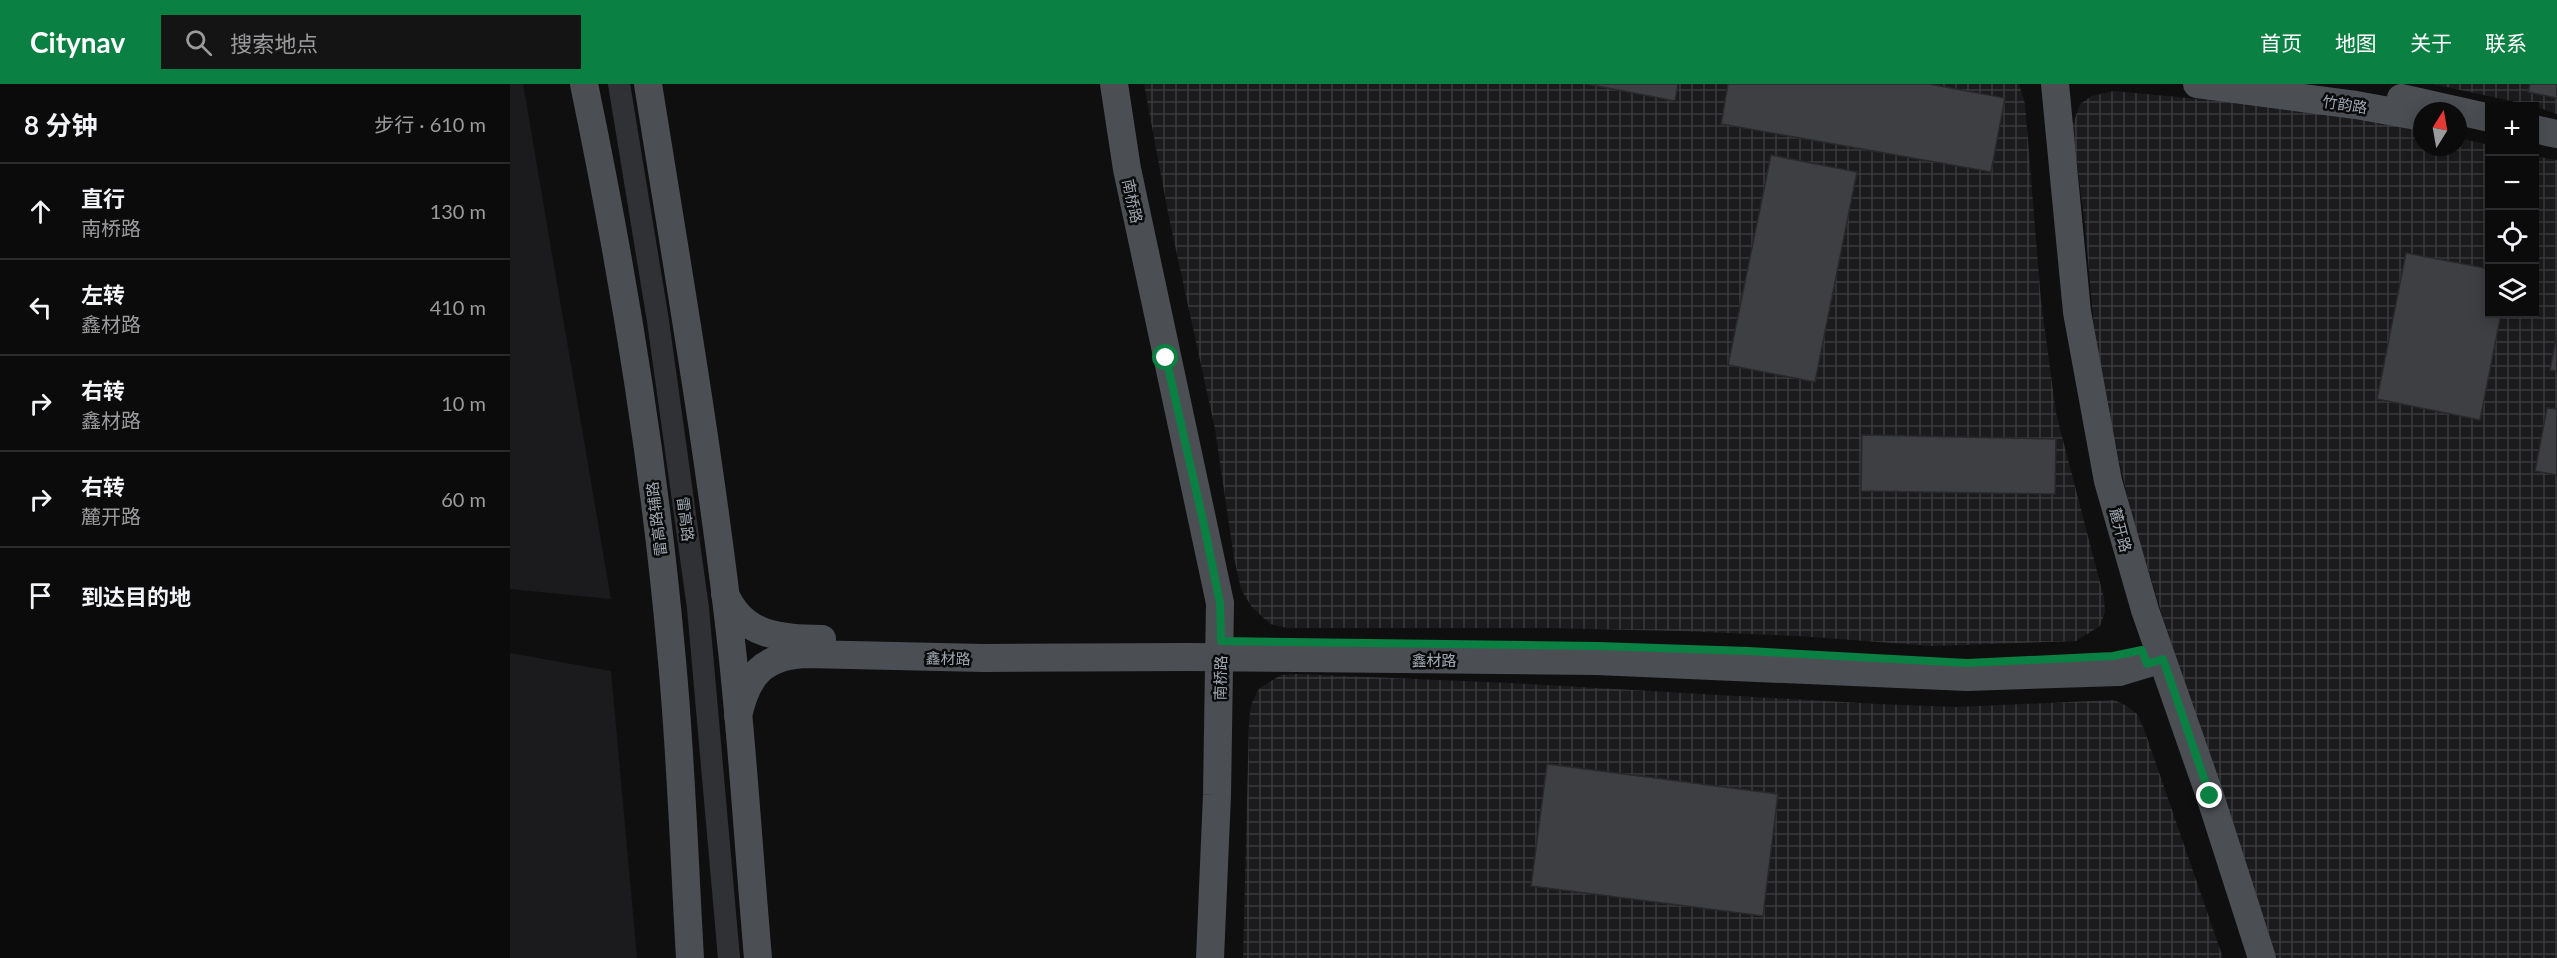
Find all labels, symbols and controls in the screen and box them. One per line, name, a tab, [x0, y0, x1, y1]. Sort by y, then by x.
search box	[161, 15, 581, 69]
text: Citynav	[30, 25, 125, 59]
icon: search	[182, 26, 215, 59]
text: 搜索地点	[230, 30, 318, 57]
text: 首页	[2260, 30, 2302, 55]
text: 地图	[2335, 30, 2377, 55]
text: 关于	[2410, 30, 2452, 55]
text: 联系	[2485, 30, 2527, 55]
street label: 竹韵路	[2321, 92, 2369, 116]
north arrow	[2413, 102, 2467, 156]
map controls	[2485, 102, 2539, 318]
button: +	[2485, 102, 2539, 156]
text: 8 分钟	[24, 109, 97, 141]
text: 步行 · 610 m	[374, 112, 486, 136]
button: −	[2485, 156, 2539, 210]
street label: 南桥路	[1120, 177, 1146, 225]
text: 直行	[81, 185, 125, 212]
icon: ahead	[24, 195, 57, 228]
text: 130 m	[430, 199, 486, 223]
button: locate	[2485, 210, 2539, 264]
text: 南桥路	[81, 216, 141, 240]
button: layers	[2485, 264, 2539, 318]
text: 左转	[81, 281, 125, 308]
icon: left	[24, 291, 57, 324]
text: 410 m	[430, 295, 486, 319]
text: 鑫材路	[81, 312, 141, 336]
route start	[1152, 344, 1178, 370]
text: 右转	[81, 377, 125, 404]
icon: right	[24, 387, 57, 420]
text: 10 m	[441, 391, 486, 415]
text: 鑫材路	[81, 408, 141, 432]
text: 右转	[81, 473, 125, 500]
street label: 雷高路辅路	[642, 481, 670, 557]
icon: right	[24, 483, 57, 516]
text: 60 m	[441, 487, 486, 511]
street label: 雷高路	[674, 496, 698, 542]
text: 麓开路	[81, 504, 141, 528]
street label: 麓开路	[2106, 506, 2136, 554]
icon: arrive	[24, 579, 57, 612]
text: 到达目的地	[81, 583, 191, 610]
street label: 鑫材路	[925, 649, 971, 667]
street label: 鑫材路	[1411, 651, 1457, 669]
street label: 南桥路	[1211, 655, 1229, 701]
route end	[2196, 782, 2222, 808]

